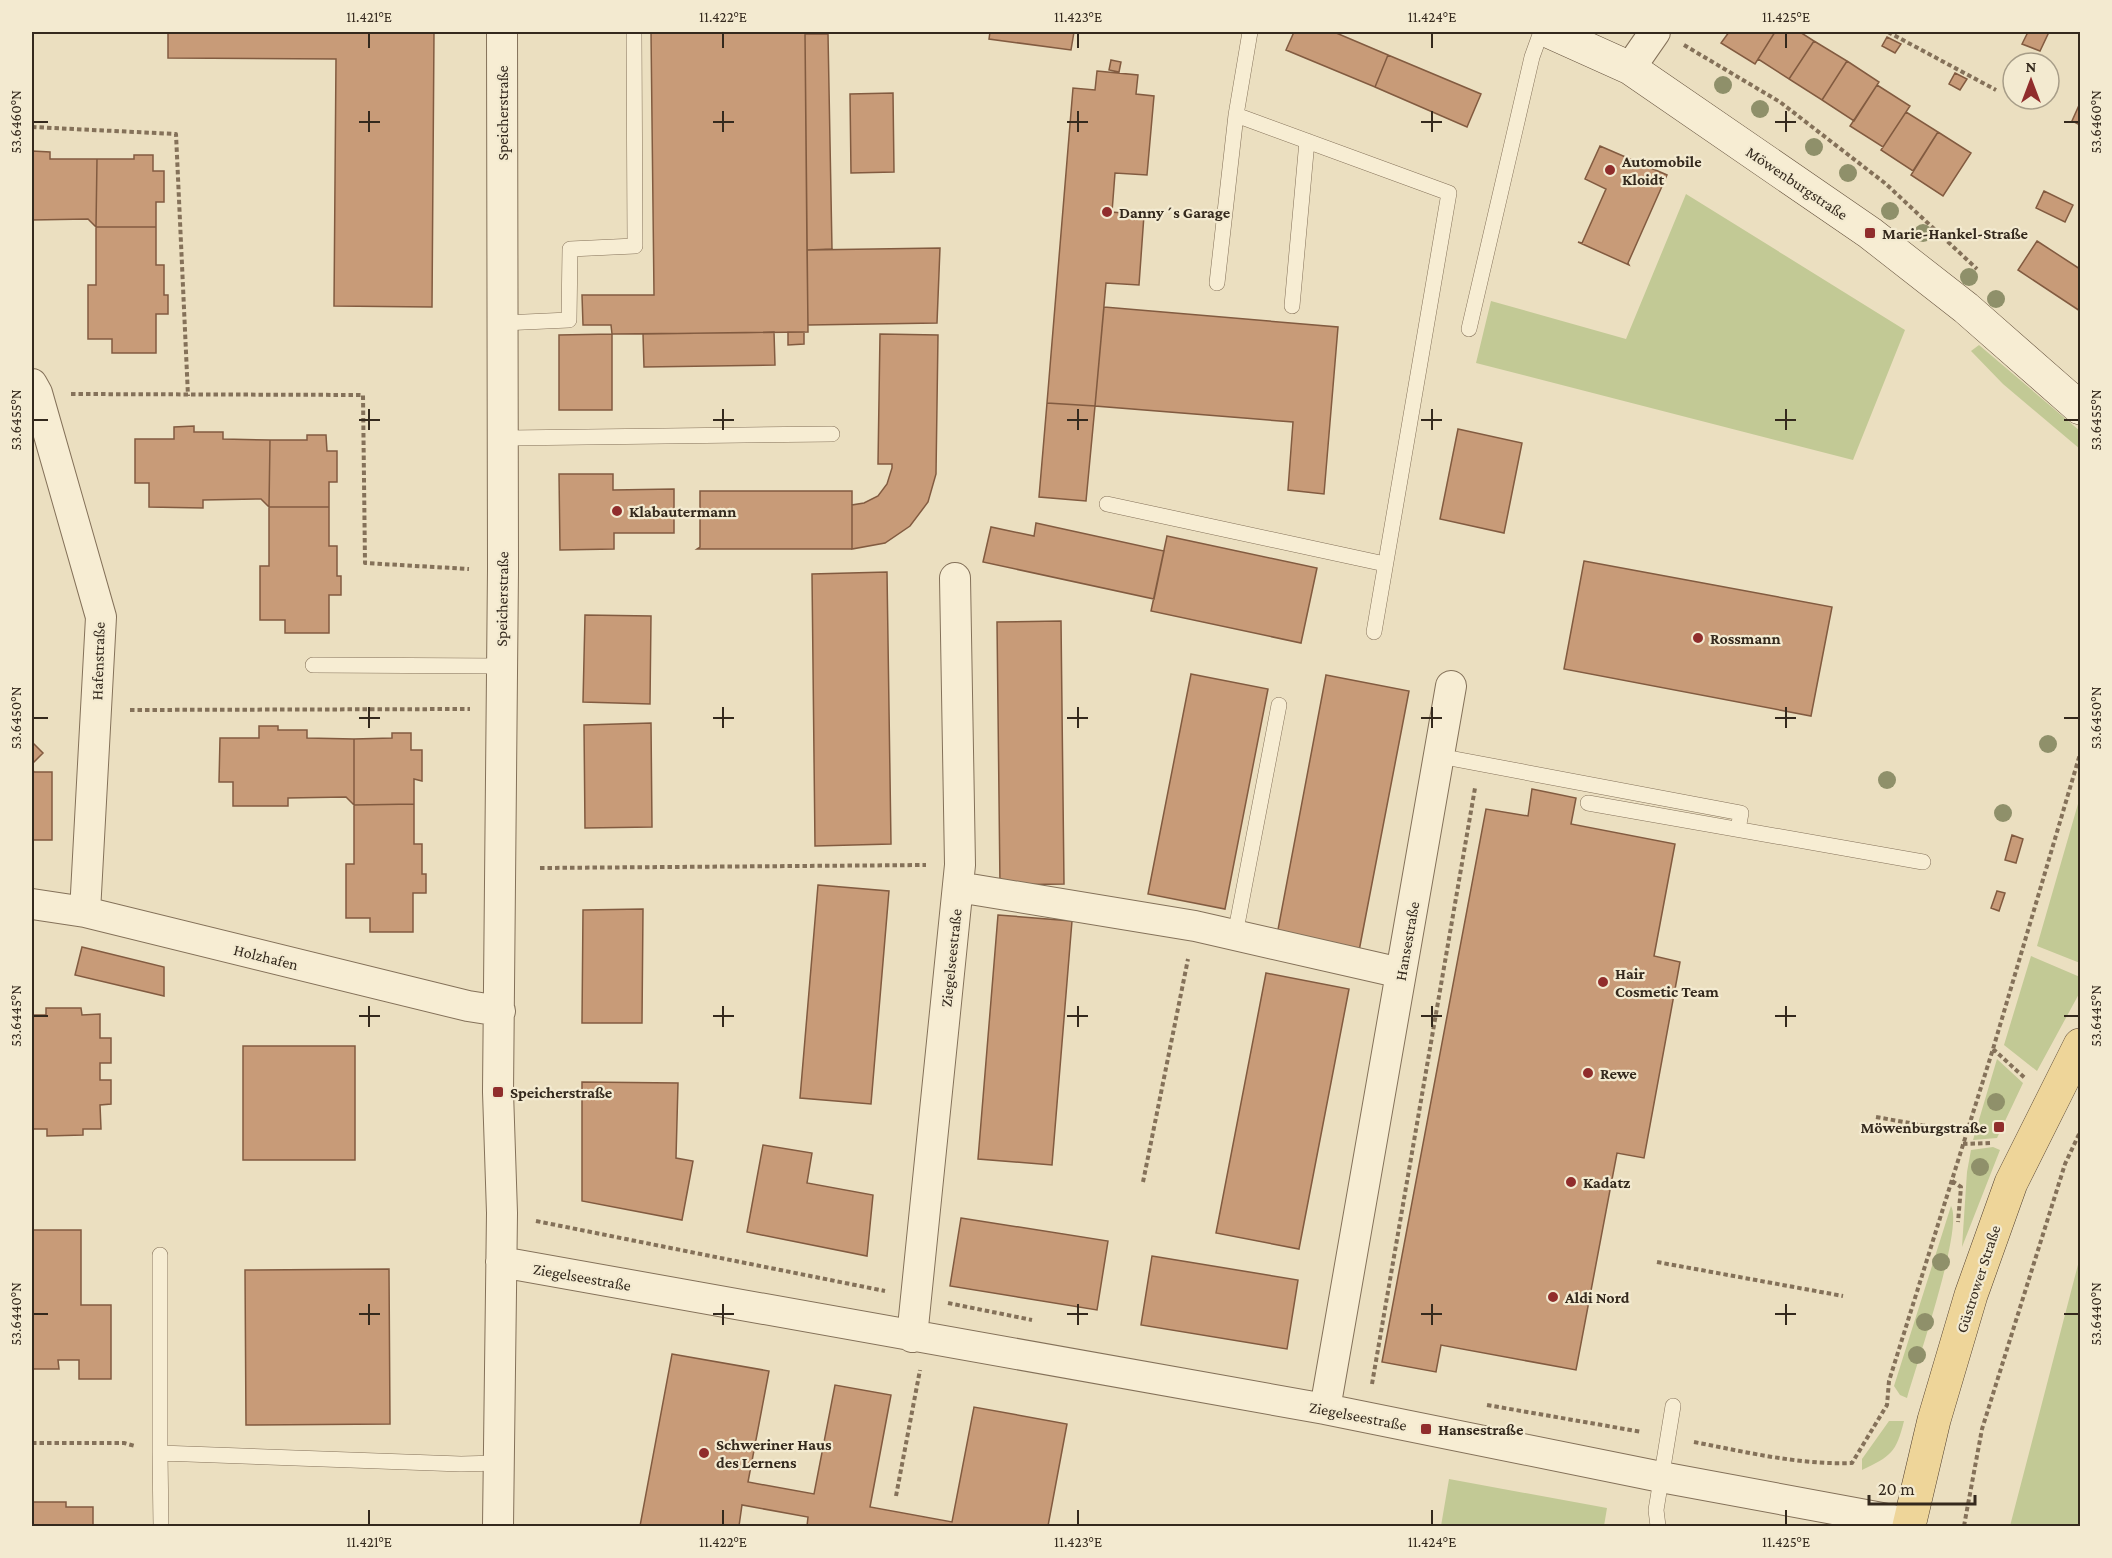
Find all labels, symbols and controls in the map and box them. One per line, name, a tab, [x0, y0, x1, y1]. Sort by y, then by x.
text: 11.421°E	[346, 9, 392, 25]
text: 11.422°E	[699, 9, 747, 25]
text: 11.423°E	[1054, 9, 1102, 25]
text: 11.424°E	[1408, 9, 1456, 25]
text: 11.425°E	[1762, 9, 1810, 25]
north arrow	[2001, 51, 2061, 111]
text: N	[2026, 58, 2037, 75]
street label: Speicherstraße	[494, 65, 512, 161]
text: 53.6460°N	[8, 90, 24, 154]
text: 53.6460°N	[2088, 90, 2104, 154]
street label: Möwenburgstraße	[1743, 143, 1851, 224]
place label: Automobile Kloidt	[1621, 153, 1702, 188]
marker: Automobile Kloidt	[1603, 163, 1617, 177]
place label: Danny´s Garage	[1119, 204, 1231, 221]
marker: Danny´s Garage	[1100, 205, 1114, 219]
place label: Marie-Hankel-Straße	[1882, 225, 2029, 242]
marker: Marie-Hankel-Straße	[1863, 226, 1877, 240]
text: 53.6455°N	[8, 389, 24, 451]
text: 53.6455°N	[2088, 389, 2104, 451]
place label: Klabautermann	[629, 503, 736, 520]
marker: Klabautermann	[610, 504, 624, 518]
street label: Speicherstraße	[493, 551, 512, 647]
street label: Hafenstraße	[88, 621, 108, 701]
place label: Rossmann	[1710, 630, 1781, 647]
marker: Rossmann	[1691, 631, 1705, 645]
text: 53.6450°N	[8, 686, 24, 750]
text: 53.6450°N	[2088, 686, 2104, 750]
street label: Hansestraße	[1392, 900, 1422, 982]
street label: Ziegelseestraße	[937, 908, 966, 1008]
street label: Holzhafen	[232, 941, 300, 973]
place label: Hair Cosmetic Team	[1615, 965, 1719, 1000]
marker: Hair Cosmetic Team	[1596, 975, 1610, 989]
text: 53.6445°N	[8, 985, 24, 1047]
text: 53.6445°N	[2088, 985, 2104, 1047]
place label: Rewe	[1600, 1065, 1637, 1082]
marker: Rewe	[1581, 1066, 1595, 1080]
place label: Speicherstraße	[510, 1084, 613, 1101]
marker: Speicherstraße	[491, 1085, 505, 1099]
place label: Möwenburgstraße	[1860, 1119, 1988, 1136]
marker: Möwenburgstraße	[1992, 1120, 2006, 1134]
place label: Kadatz	[1583, 1174, 1631, 1191]
marker: Kadatz	[1564, 1175, 1578, 1189]
street label: Güstrower Straße	[1953, 1223, 2003, 1335]
street label: Ziegelseestraße	[532, 1260, 632, 1295]
text: 53.6440°N	[8, 1282, 24, 1346]
text: 53.6440°N	[2088, 1282, 2104, 1346]
place label: Aldi Nord	[1564, 1289, 1630, 1306]
marker: Aldi Nord	[1546, 1290, 1560, 1304]
street label: Ziegelseestraße	[1308, 1398, 1408, 1435]
place label: Hansestraße	[1438, 1421, 1524, 1438]
marker: Hansestraße	[1419, 1422, 1433, 1436]
place label: Schweriner Haus des Lernens	[716, 1436, 832, 1471]
marker: Schweriner Haus des Lernens	[697, 1446, 711, 1460]
scale bar	[1869, 1468, 1976, 1506]
text: 20 m	[1878, 1479, 1915, 1499]
text: 11.421°E	[346, 1534, 392, 1550]
text: 11.422°E	[699, 1534, 747, 1550]
text: 11.423°E	[1054, 1534, 1102, 1550]
text: 11.424°E	[1408, 1534, 1456, 1550]
text: 11.425°E	[1762, 1534, 1810, 1550]

